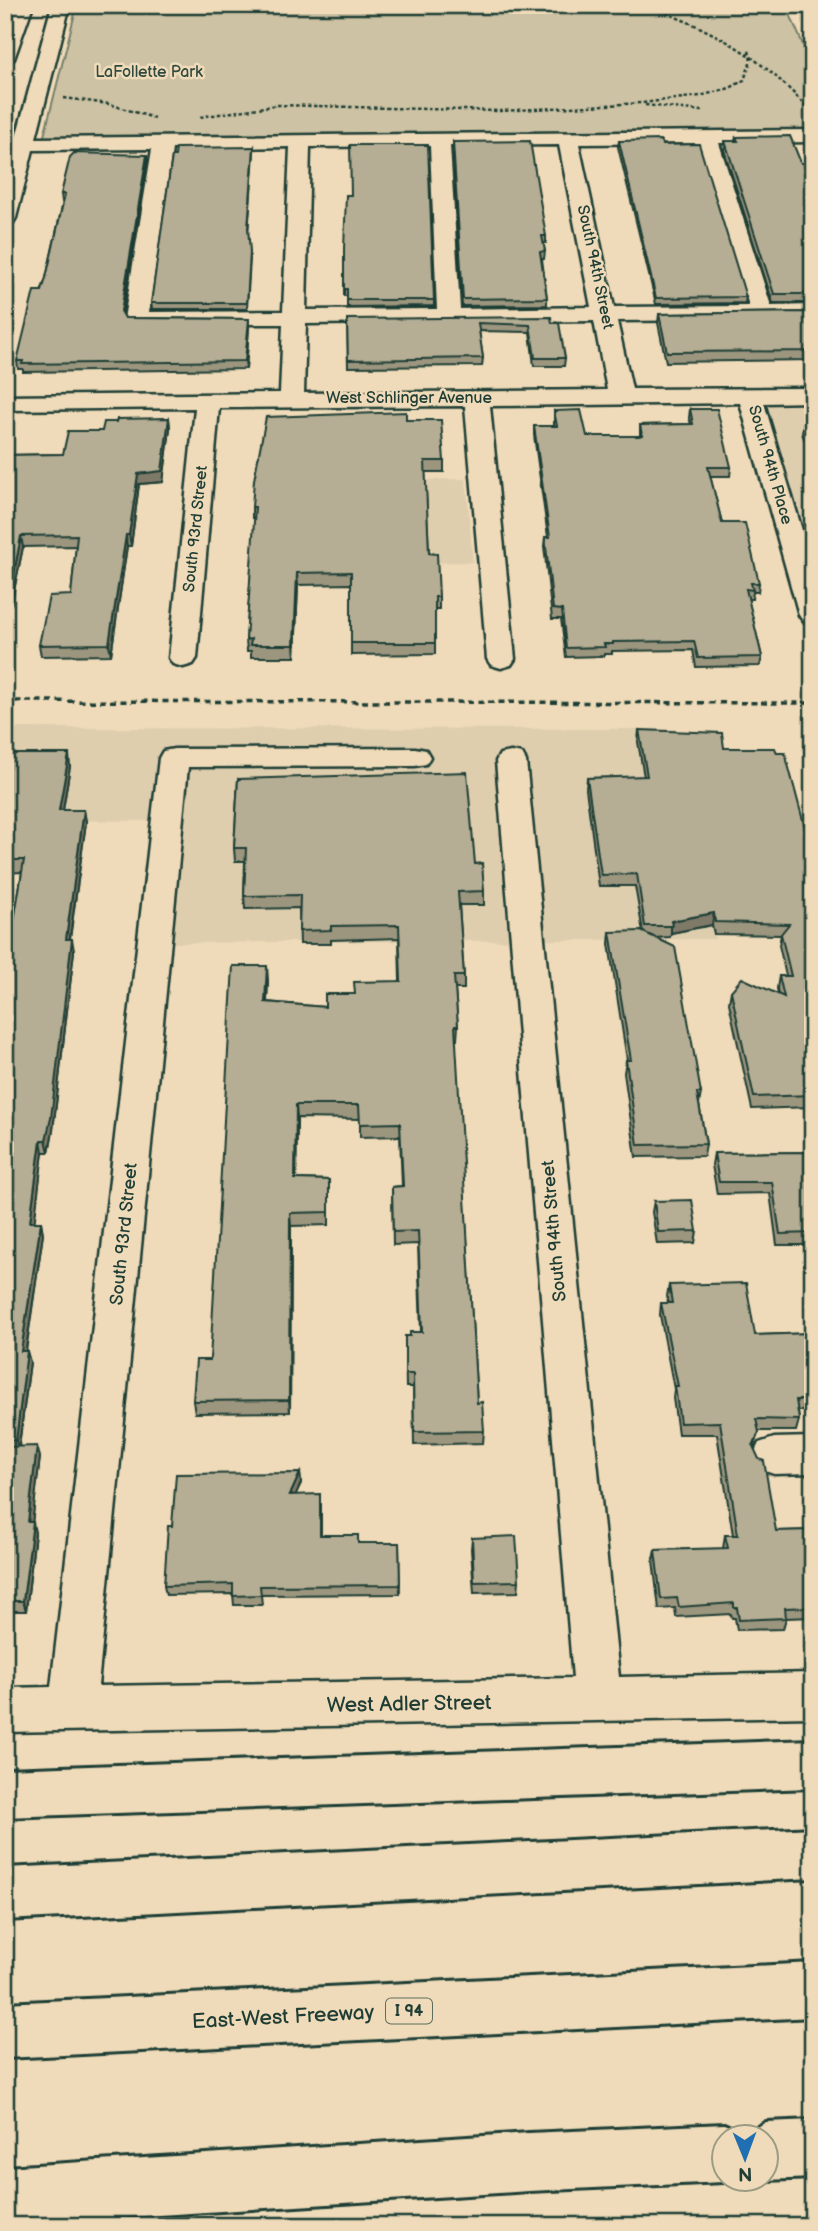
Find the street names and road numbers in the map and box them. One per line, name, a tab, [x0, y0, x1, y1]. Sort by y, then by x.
street label: South 94th Street	[573, 203, 617, 331]
street label: West Schlinger Avenue	[326, 389, 492, 408]
street label: South 94th Place	[744, 403, 796, 527]
street label: South 93rd Street	[180, 465, 212, 593]
street label: South 94th Street	[537, 1159, 571, 1303]
street label: South 93rd Street	[106, 1161, 142, 1306]
street label: West Adler Street	[326, 1690, 492, 1718]
road number: I 94	[386, 1998, 432, 2024]
street label: East-West Freeway	[191, 2000, 375, 2034]

